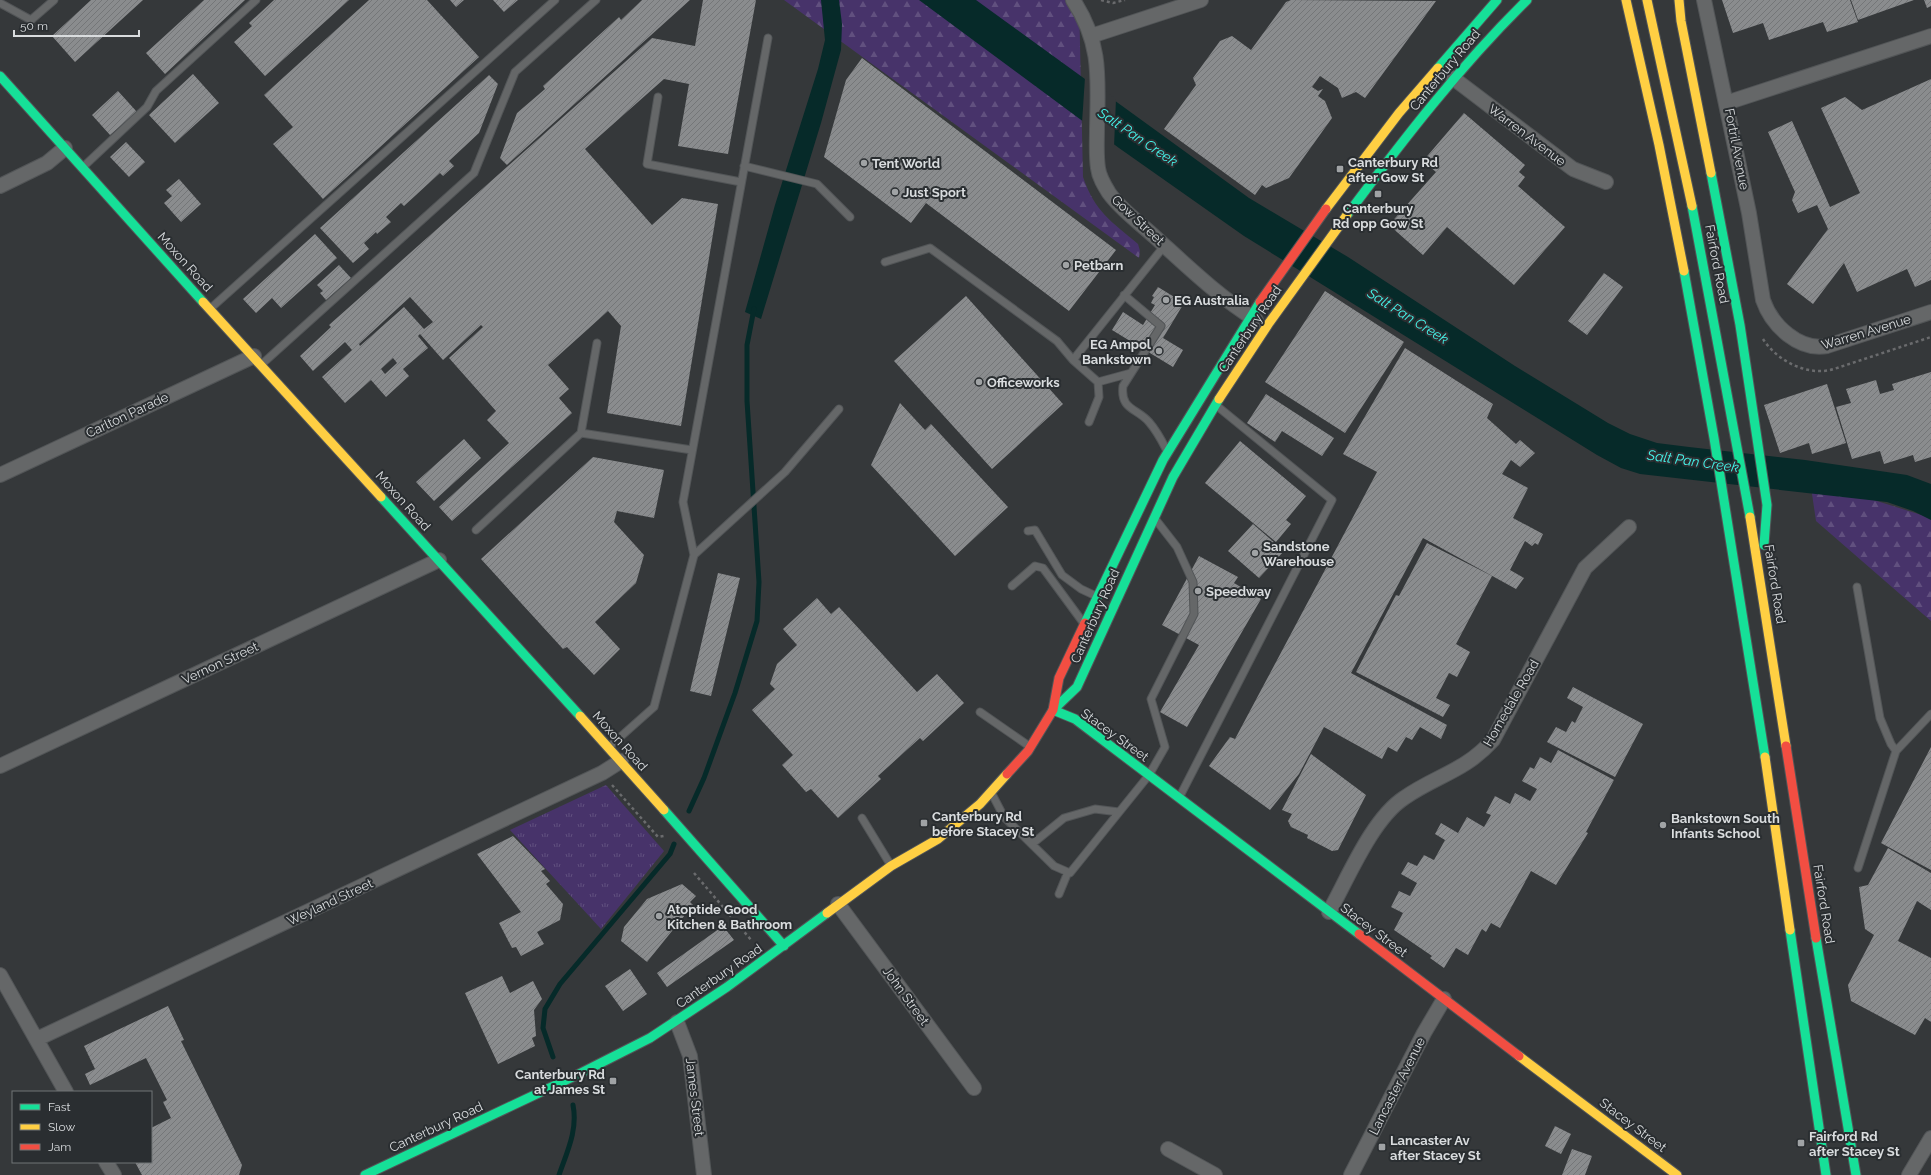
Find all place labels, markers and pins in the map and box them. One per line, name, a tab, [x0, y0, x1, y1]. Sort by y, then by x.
place label: Canterbury Rd after Gow St	[1348, 155, 1438, 185]
place label: Tent World	[872, 156, 940, 171]
marker: Tent World	[859, 158, 869, 168]
marker: Canterbury Rd after Gow St	[1335, 164, 1345, 174]
place label: Just Sport	[903, 185, 966, 200]
marker: Just Sport	[890, 187, 900, 197]
marker: Canterbury Rd opp Gow St	[1373, 189, 1383, 199]
place label: Canterbury Rd opp Gow St	[1333, 201, 1423, 231]
place label: Petbarn	[1074, 258, 1123, 273]
marker: Petbarn	[1061, 260, 1071, 270]
place label: EG Australia	[1174, 293, 1250, 308]
marker: EG Australia	[1161, 295, 1171, 305]
place label: EG Ampol Bankstown	[1082, 337, 1152, 367]
marker: EG Ampol Bankstown	[1154, 346, 1164, 356]
place label: Officeworks	[987, 375, 1060, 390]
marker: Officeworks	[974, 377, 984, 387]
place label: Sandstone Warehouse	[1263, 539, 1334, 569]
marker: Sandstone Warehouse	[1250, 548, 1260, 558]
place label: Speedway	[1206, 584, 1271, 599]
marker: Speedway	[1193, 586, 1203, 596]
place label: Canterbury Rd before Stacey St	[932, 809, 1034, 839]
place label: Bankstown South Infants School	[1671, 811, 1780, 841]
marker: Canterbury Rd before Stacey St	[919, 818, 929, 828]
marker: Bankstown South Infants School	[1658, 820, 1668, 830]
place label: Atoptide Good Kitchen & Bathroom	[667, 902, 792, 932]
marker: Atoptide Good Kitchen & Bathroom	[654, 911, 664, 921]
place label: Canterbury Rd at James St	[515, 1067, 605, 1097]
marker: Canterbury Rd at James St	[608, 1076, 618, 1086]
place label: Fairford Rd after Stacey St	[1809, 1129, 1900, 1159]
place label: Lancaster Av after Stacey St	[1390, 1133, 1481, 1163]
marker: Fairford Rd after Stacey St	[1796, 1138, 1806, 1148]
marker: Lancaster Av after Stacey St	[1377, 1142, 1387, 1152]

